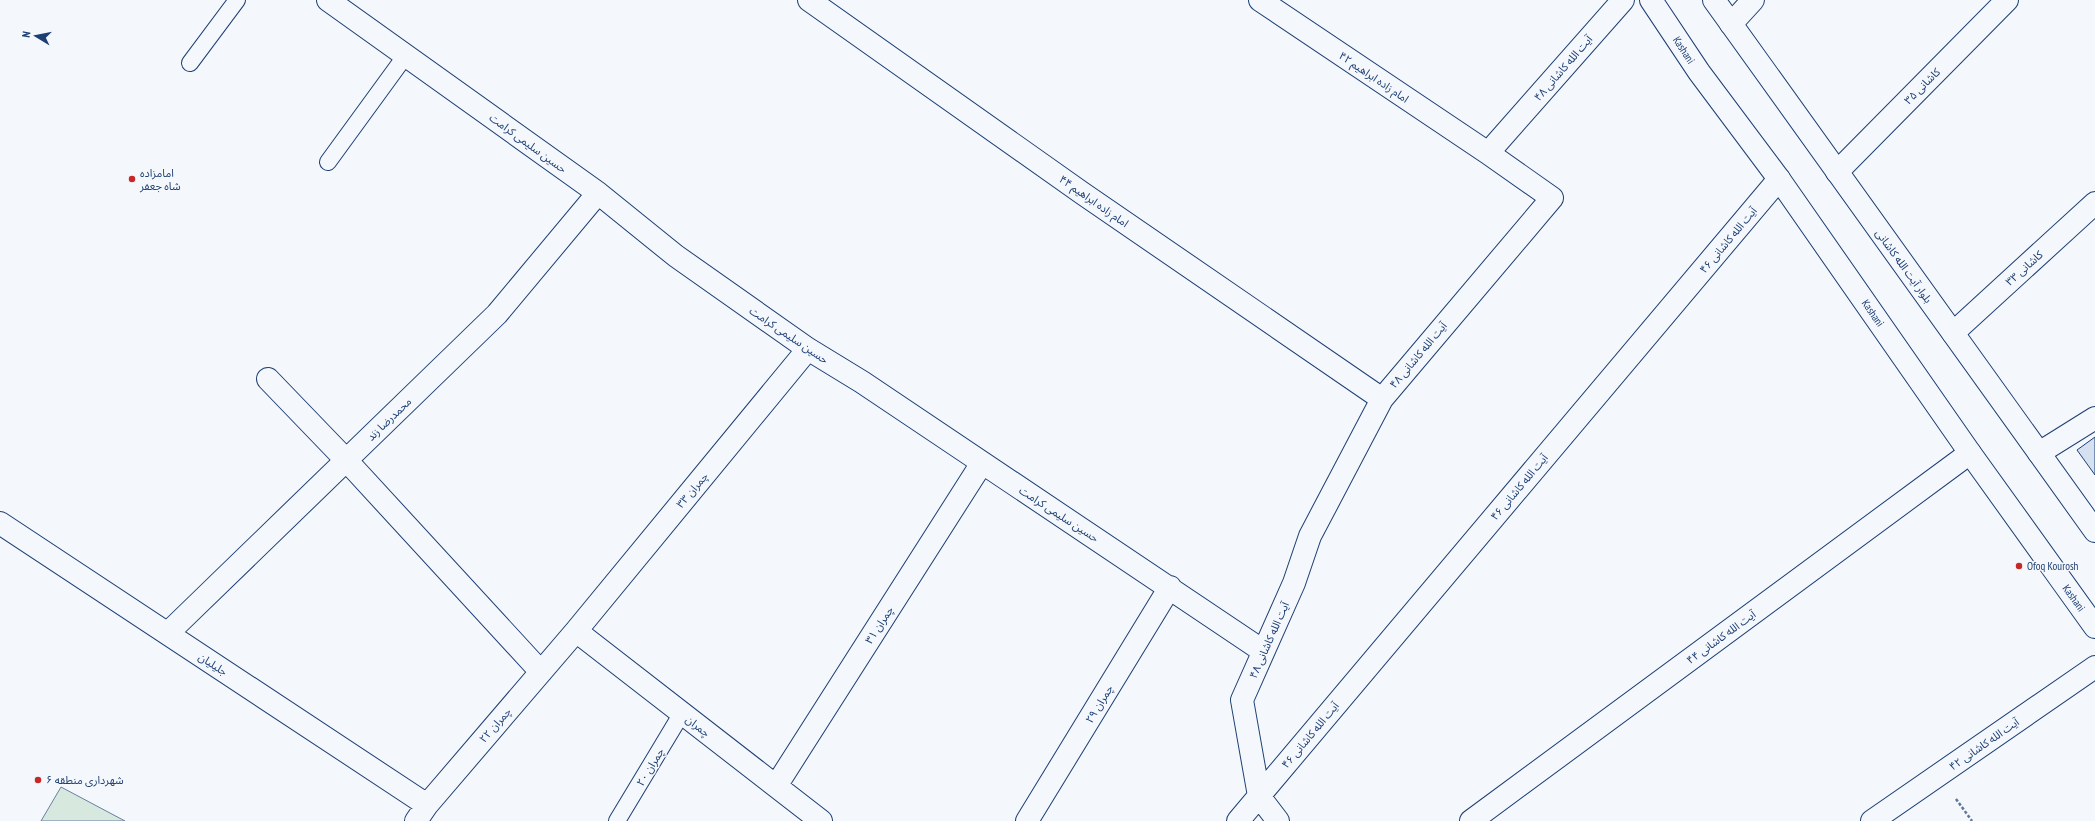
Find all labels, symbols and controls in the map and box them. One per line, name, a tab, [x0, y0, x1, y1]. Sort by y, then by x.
north arrow	[16, 16, 56, 56]
text: N	[19, 30, 34, 38]
street label: آیت الله کاشانی ۴۸	[1531, 32, 1596, 104]
street label: Kashani	[1670, 34, 1698, 66]
street label: امام زاده ابراهیم ۴۲	[1335, 48, 1412, 107]
street label: کاشانی ۳۵	[1901, 65, 1943, 107]
street label: حسین سلیمی کرامت	[487, 110, 570, 176]
place label: امامزاده شاه جعفر	[139, 166, 181, 193]
street label: امام زاده ابراهیم ۴۴	[1055, 172, 1131, 232]
marker: امامزاده شاه جعفر	[127, 174, 137, 184]
street label: آیت الله کاشانی ۴۶	[1696, 203, 1760, 276]
street label: بلوار آیت الله کاشانی	[1873, 226, 1935, 306]
street label: کاشانی ۳۳	[2002, 247, 2046, 288]
street label: Kashani	[1859, 297, 1887, 329]
street label: حسین سلیمی کرامت	[747, 303, 832, 367]
street label: آیت الله کاشانی ۴۸	[1386, 318, 1450, 391]
street label: محمدرضا زند	[364, 394, 414, 444]
street label: آیت الله کاشانی ۴۶	[1487, 450, 1551, 523]
street label: چمران ۳۳	[673, 469, 712, 511]
street label: حسین سلیمی کرامت	[1017, 483, 1102, 545]
place label: Ofoq Kourosh	[2027, 559, 2079, 573]
marker: Ofoq Kourosh	[2014, 561, 2024, 571]
street label: Kashani	[2060, 582, 2088, 614]
street label: آیت الله کاشانی ۴۸	[1246, 599, 1292, 680]
street label: چمران ۳۱	[862, 603, 897, 647]
street label: آیت الله کاشانی ۴۴	[1684, 607, 1759, 667]
street label: جلیلیان	[196, 649, 231, 679]
street label: چمران ۲۹	[1082, 682, 1117, 726]
street label: آیت الله کاشانی ۴۶	[1278, 698, 1342, 771]
street label: چمران ۲۲	[476, 704, 515, 746]
street label: چمران	[682, 712, 713, 741]
street label: آیت الله کاشانی ۴۲	[1946, 714, 2022, 773]
street label: چمران ۲۰	[633, 745, 668, 789]
place label: شهرداری منطقه ۶	[46, 773, 124, 787]
marker: شهرداری منطقه ۶	[33, 775, 43, 785]

